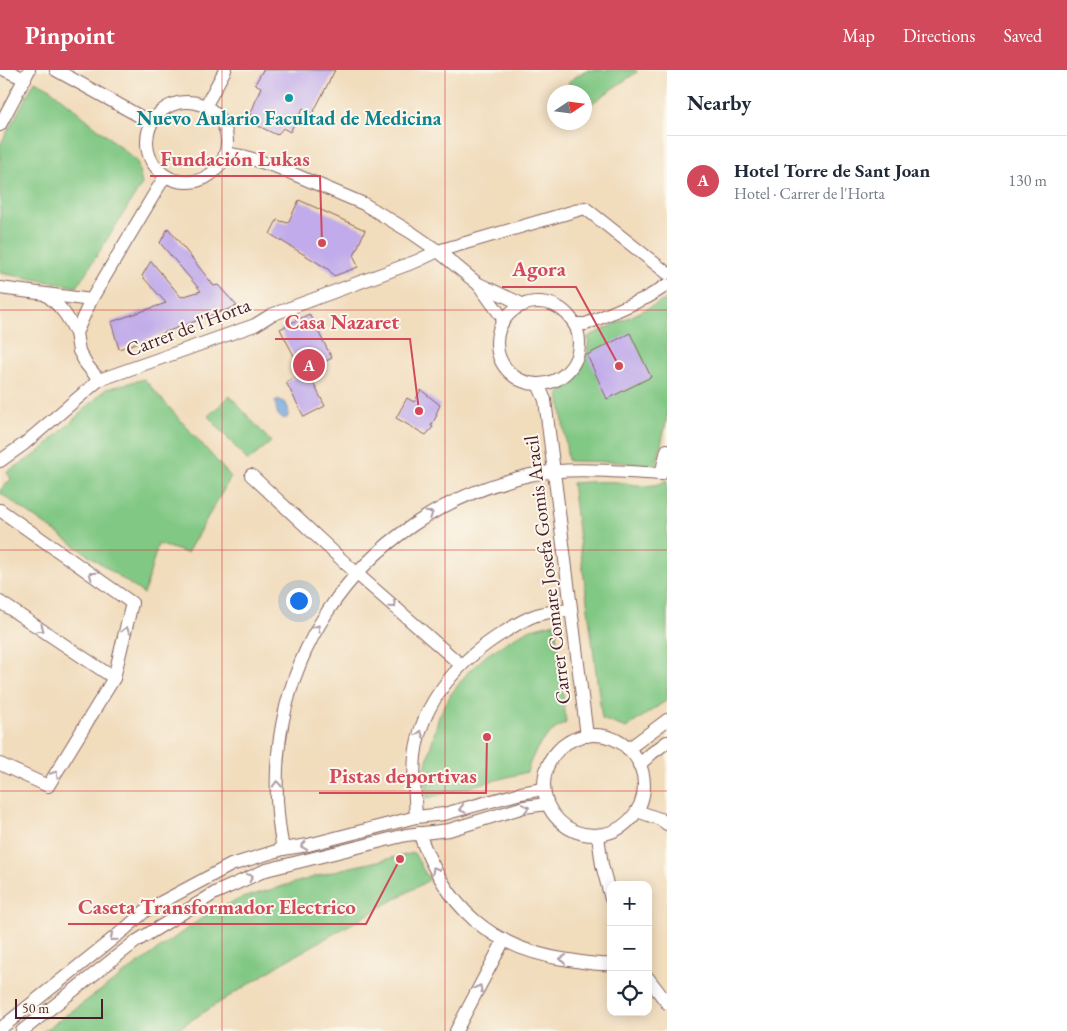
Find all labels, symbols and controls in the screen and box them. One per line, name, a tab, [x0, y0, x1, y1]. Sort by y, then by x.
text: Pinpoint	[25, 20, 115, 51]
text: Map	[843, 24, 875, 47]
text: Directions	[903, 24, 975, 47]
text: Saved	[1003, 24, 1042, 47]
north arrow	[547, 85, 592, 130]
text: Nearby	[687, 89, 751, 116]
marker: Nuevo Aulario Facultad de Medicina	[283, 92, 295, 104]
place label: Nuevo Aulario Facultad de Medicina	[136, 105, 442, 131]
callout: Fundación Lukas	[150, 140, 320, 176]
text: Fundación Lukas	[160, 145, 310, 172]
text: Hotel Torre de Sant Joan	[734, 158, 930, 183]
text: A	[697, 170, 709, 191]
text: 130 m	[1008, 170, 1047, 191]
text: Hotel · Carrer de l'Horta	[734, 183, 885, 204]
callout: Agora	[502, 251, 576, 287]
text: Agora	[511, 255, 567, 282]
street label: Carrer de l'Horta	[122, 291, 254, 363]
callout: Casa Nazaret	[275, 303, 410, 339]
text: Casa Nazaret	[285, 308, 399, 335]
pin: A	[293, 346, 325, 384]
street label: Carrer Comare Josefa Gomis Aracil	[518, 434, 576, 706]
one-way arrow	[425, 511, 434, 520]
one-way arrow	[88, 572, 98, 581]
your location	[286, 588, 312, 614]
one-way arrow	[388, 600, 397, 609]
one-way arrow	[35, 623, 44, 632]
one-way arrow	[120, 625, 131, 634]
one-way arrow	[311, 625, 321, 634]
one-way arrow	[414, 730, 425, 739]
callout: Pistas deportivas	[319, 757, 486, 793]
text: Pistas deportivas	[329, 762, 477, 789]
one-way arrow	[49, 771, 59, 780]
one-way arrow	[271, 779, 282, 787]
one-way arrow	[459, 803, 467, 813]
one-way arrow	[521, 803, 530, 813]
one-way arrow	[300, 840, 309, 850]
one-way arrow	[431, 866, 441, 875]
one-way arrow	[245, 873, 254, 883]
map controls	[607, 881, 652, 1016]
button: +	[607, 881, 652, 926]
callout: Caseta Transformador Electrico	[68, 888, 366, 924]
text: Caseta Transformador Electrico	[78, 893, 356, 920]
button: −	[607, 926, 652, 971]
one-way arrow	[110, 933, 119, 942]
one-way arrow	[558, 954, 566, 965]
button: locate	[607, 971, 652, 1016]
one-way arrow	[472, 984, 482, 993]
scale bar	[15, 996, 102, 1019]
text: 50 m	[22, 999, 49, 1017]

